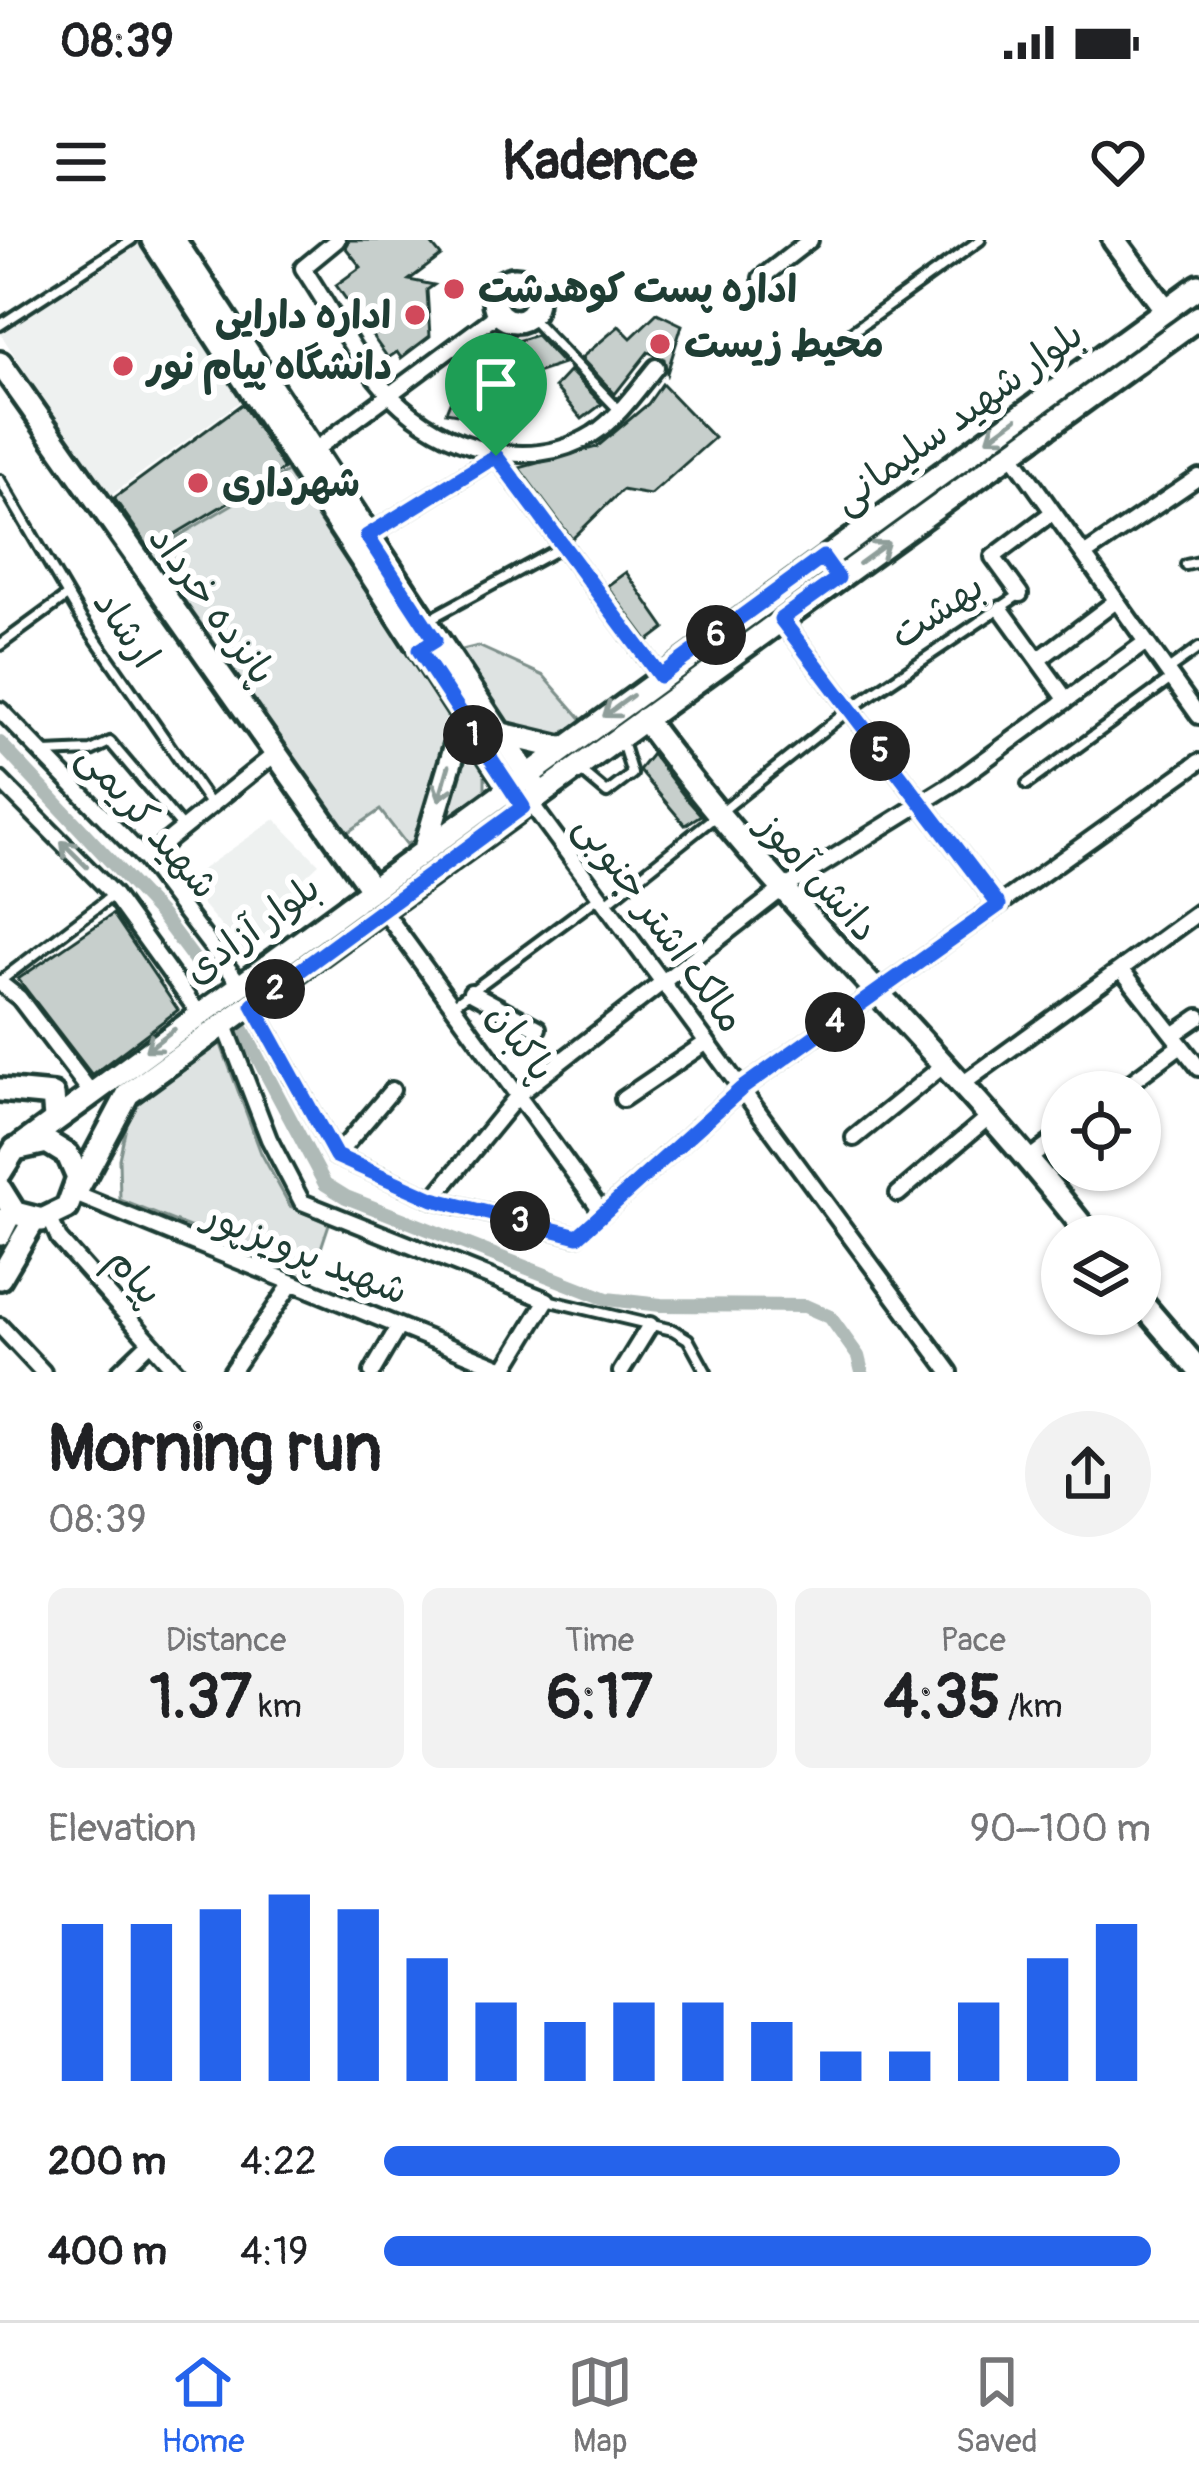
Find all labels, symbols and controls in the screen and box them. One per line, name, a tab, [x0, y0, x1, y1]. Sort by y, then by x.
text: 08:39	[60, 14, 174, 70]
text: Kadence	[502, 128, 697, 196]
icon: menu	[48, 129, 114, 195]
icon: heart	[1085, 129, 1151, 195]
place label: اداره پست کوهدشت	[478, 265, 797, 314]
marker: اداره پست کوهدشت	[441, 276, 467, 302]
place label: اداره دارایی	[215, 291, 391, 340]
marker: اداره دارایی	[402, 302, 428, 328]
street label: بلوار شهید سلیمانی	[823, 310, 1093, 524]
place label: محیط زیست	[684, 320, 884, 369]
marker: محیط زیست	[647, 331, 673, 357]
pin	[445, 333, 547, 456]
place label: دانشگاه پیام نور	[145, 342, 392, 395]
icon: arrive	[463, 351, 529, 417]
marker: دانشگاه پیام نور	[110, 353, 136, 379]
one-way arrow	[987, 417, 1020, 442]
place label: شهرداری	[222, 459, 360, 508]
marker: شهرداری	[185, 470, 211, 496]
street label: پانزده خرداد	[138, 515, 286, 695]
one-way arrow	[857, 541, 890, 566]
street label: بهشت	[881, 562, 993, 660]
street label: ارشاد	[82, 580, 170, 678]
pin: 6	[686, 605, 746, 665]
text: 6	[706, 614, 726, 655]
one-way arrow	[602, 693, 635, 719]
pin: 1	[443, 705, 503, 765]
text: 1	[467, 714, 479, 755]
pin: 5	[850, 721, 910, 781]
text: 5	[871, 730, 889, 771]
street label: شهید کریمی	[67, 733, 229, 909]
one-way arrow	[432, 763, 454, 801]
street label: دانش آموز	[745, 800, 889, 952]
street label: مالک اشتر جنوبی	[564, 804, 756, 1042]
one-way arrow	[60, 840, 88, 869]
street label: بلوار آزادی	[174, 863, 330, 995]
pin: 2	[245, 959, 305, 1019]
text: 2	[266, 968, 284, 1009]
pin: 4	[805, 992, 865, 1052]
street label: پاکبان	[476, 993, 566, 1091]
text: 4	[825, 1001, 845, 1042]
one-way arrow	[144, 1027, 177, 1053]
map controls	[1041, 1071, 1161, 1335]
button: locate	[1041, 1071, 1161, 1191]
street label: شهید پرویزپور	[194, 1189, 415, 1316]
pin: 3	[490, 1191, 550, 1251]
text: 3	[511, 1200, 529, 1241]
button: layers	[1041, 1215, 1161, 1335]
street label: پیام	[93, 1237, 174, 1318]
text: Morning run	[48, 1408, 382, 1491]
button: share	[1025, 1411, 1151, 1537]
text: 08:39	[48, 1495, 147, 1544]
text: Distance	[165, 1620, 286, 1661]
text: Time	[565, 1620, 634, 1661]
text: Pace	[941, 1620, 1006, 1661]
text: 1.37	[150, 1661, 252, 1736]
text: 6:17	[546, 1661, 653, 1736]
text: 4:35	[884, 1661, 1001, 1736]
text: km	[252, 1686, 302, 1727]
text: /km	[1001, 1686, 1063, 1727]
text: Elevation	[48, 1804, 197, 1853]
text: 90–100 m	[970, 1804, 1151, 1853]
text: 200 m	[48, 2137, 166, 2186]
text: 4:22	[240, 2137, 317, 2186]
text: 400 m	[48, 2227, 167, 2276]
text: 4:19	[240, 2227, 308, 2276]
tab: Home	[161, 2349, 245, 2462]
tab: Map	[567, 2349, 633, 2462]
tab: Saved	[956, 2349, 1038, 2462]

